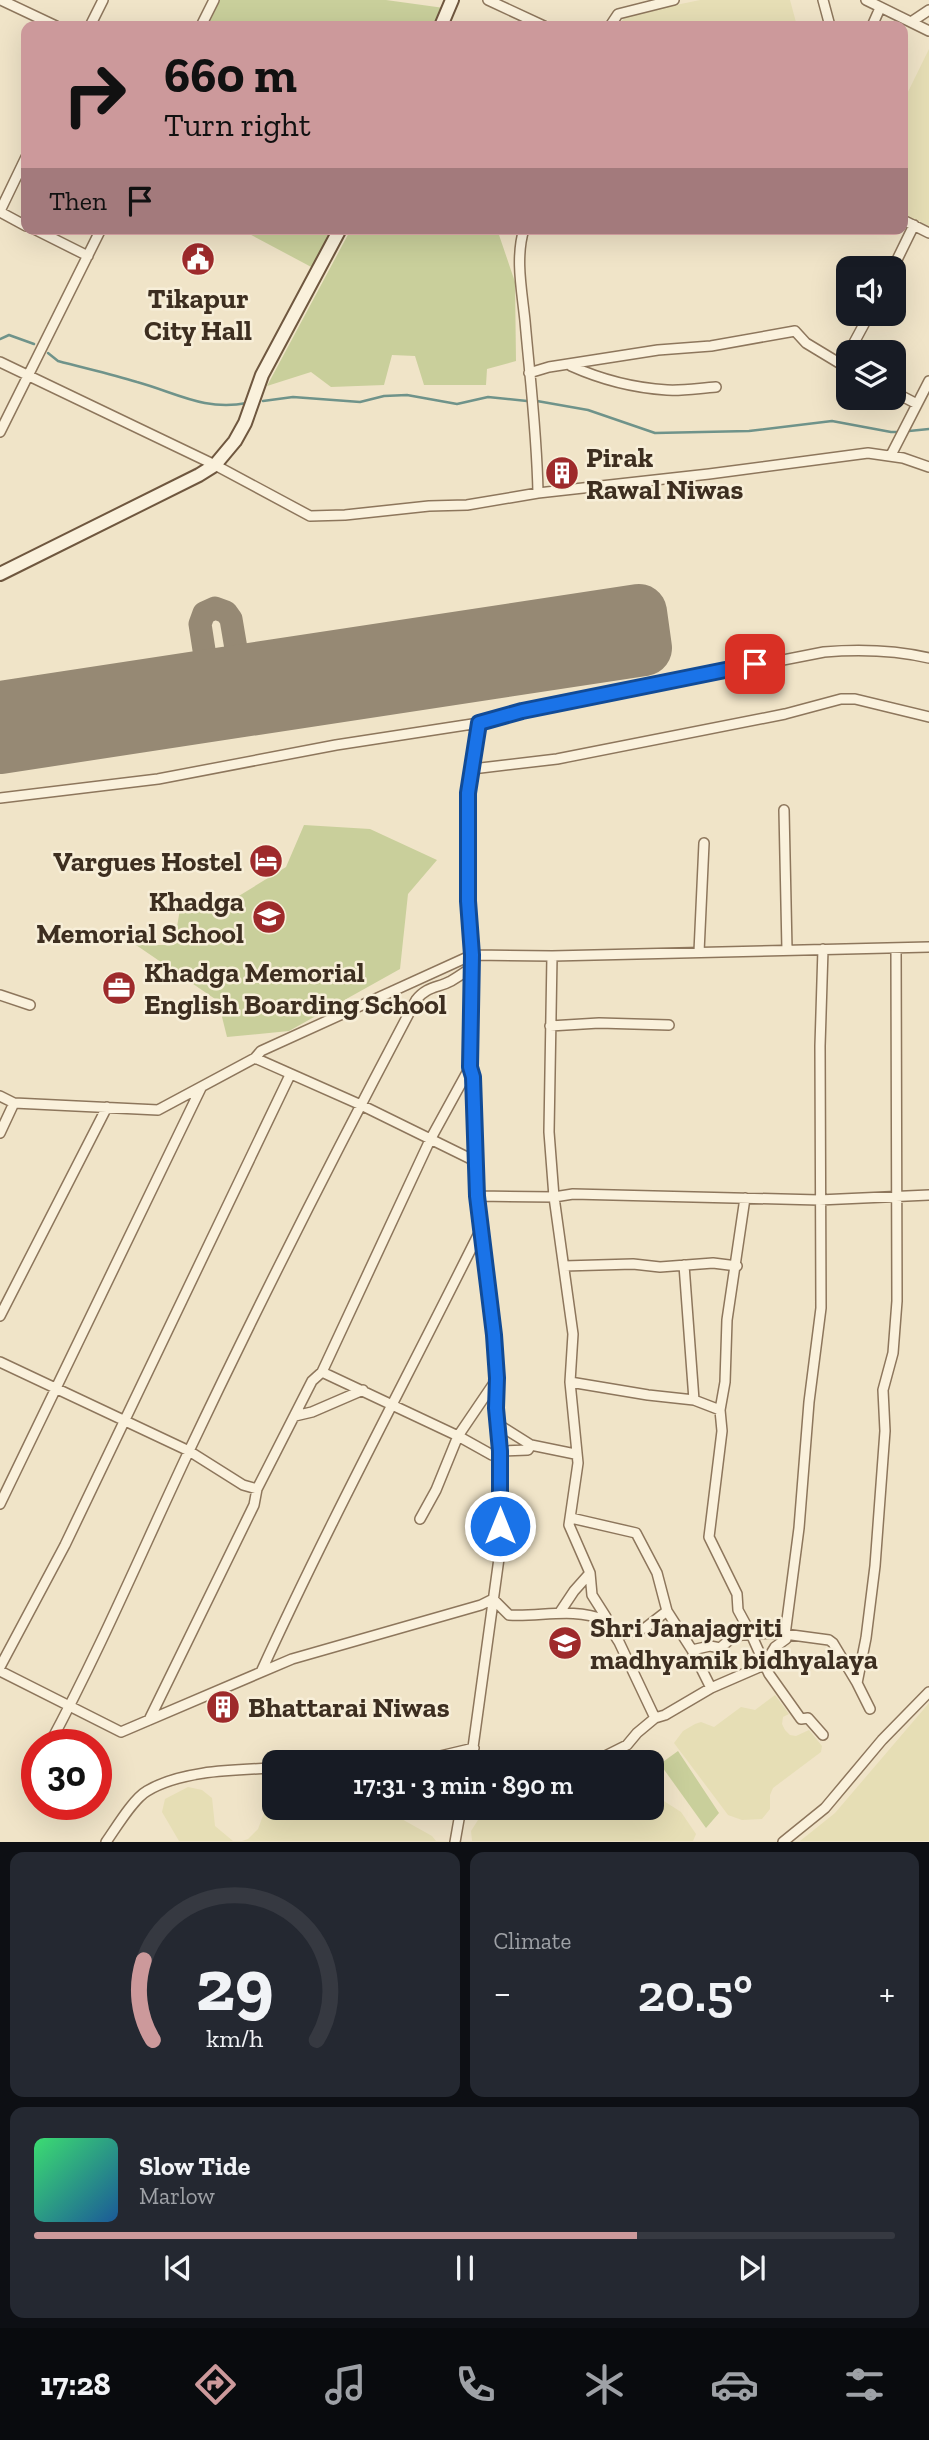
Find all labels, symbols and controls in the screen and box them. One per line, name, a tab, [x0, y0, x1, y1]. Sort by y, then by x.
text: 660 m	[164, 46, 297, 105]
icon: right	[49, 49, 140, 140]
text: Turn right	[164, 106, 311, 144]
icon: arrive	[121, 182, 159, 220]
text: Then	[49, 185, 107, 217]
public building icon: Tikapur City Hall	[179, 240, 217, 278]
map controls	[836, 256, 906, 410]
button: sound	[836, 256, 906, 326]
place label: Tikapur City Hall	[144, 282, 252, 347]
button: layers	[836, 340, 906, 410]
place label: Pirak Rawal Niwas	[586, 441, 743, 506]
building icon: Pirak Rawal Niwas	[543, 454, 581, 492]
pin	[725, 634, 785, 694]
icon: arrive	[736, 645, 774, 683]
hotel icon: Vargues Hostel	[247, 842, 285, 880]
place label: Vargues Hostel	[53, 845, 242, 878]
place label: Khadga Memorial School	[36, 885, 244, 950]
school or university icon: Khadga Memorial School	[250, 898, 288, 936]
place label: Khadga Memorial English Boarding School	[144, 956, 447, 1021]
office icon: Khadga Memorial English Boarding School	[100, 969, 138, 1007]
position arrow	[463, 1489, 537, 1563]
place label: Shri Janajagriti madhyamik bidhyalaya	[590, 1611, 878, 1676]
school or university icon: Shri Janajagriti madhyamik bidhyalaya	[546, 1624, 584, 1662]
building icon: Bhattarai Niwas	[204, 1688, 242, 1726]
place label: Bhattarai Niwas	[248, 1691, 450, 1724]
speed limit sign: 30	[21, 1729, 112, 1820]
text: 17:31 · 3 min · 890 m	[353, 1769, 573, 1801]
text: Climate	[494, 1927, 571, 1955]
text: 29	[196, 1942, 274, 2030]
text: 20.5°	[637, 1962, 753, 2024]
text: −	[494, 1970, 511, 2016]
text: +	[879, 1970, 895, 2016]
text: km/h	[206, 2023, 263, 2053]
text: Slow Tide	[139, 2150, 250, 2182]
text: Marlow	[139, 2182, 215, 2210]
icon: previous	[159, 2249, 197, 2287]
icon: pause	[446, 2249, 484, 2287]
icon: next	[733, 2249, 771, 2287]
icon: directions	[191, 2360, 240, 2409]
icon: music	[321, 2360, 370, 2409]
icon: phone	[451, 2360, 500, 2409]
icon: climate	[580, 2360, 629, 2409]
icon: car	[710, 2360, 759, 2409]
icon: filters	[840, 2360, 889, 2409]
text: 17:28	[40, 2365, 111, 2403]

